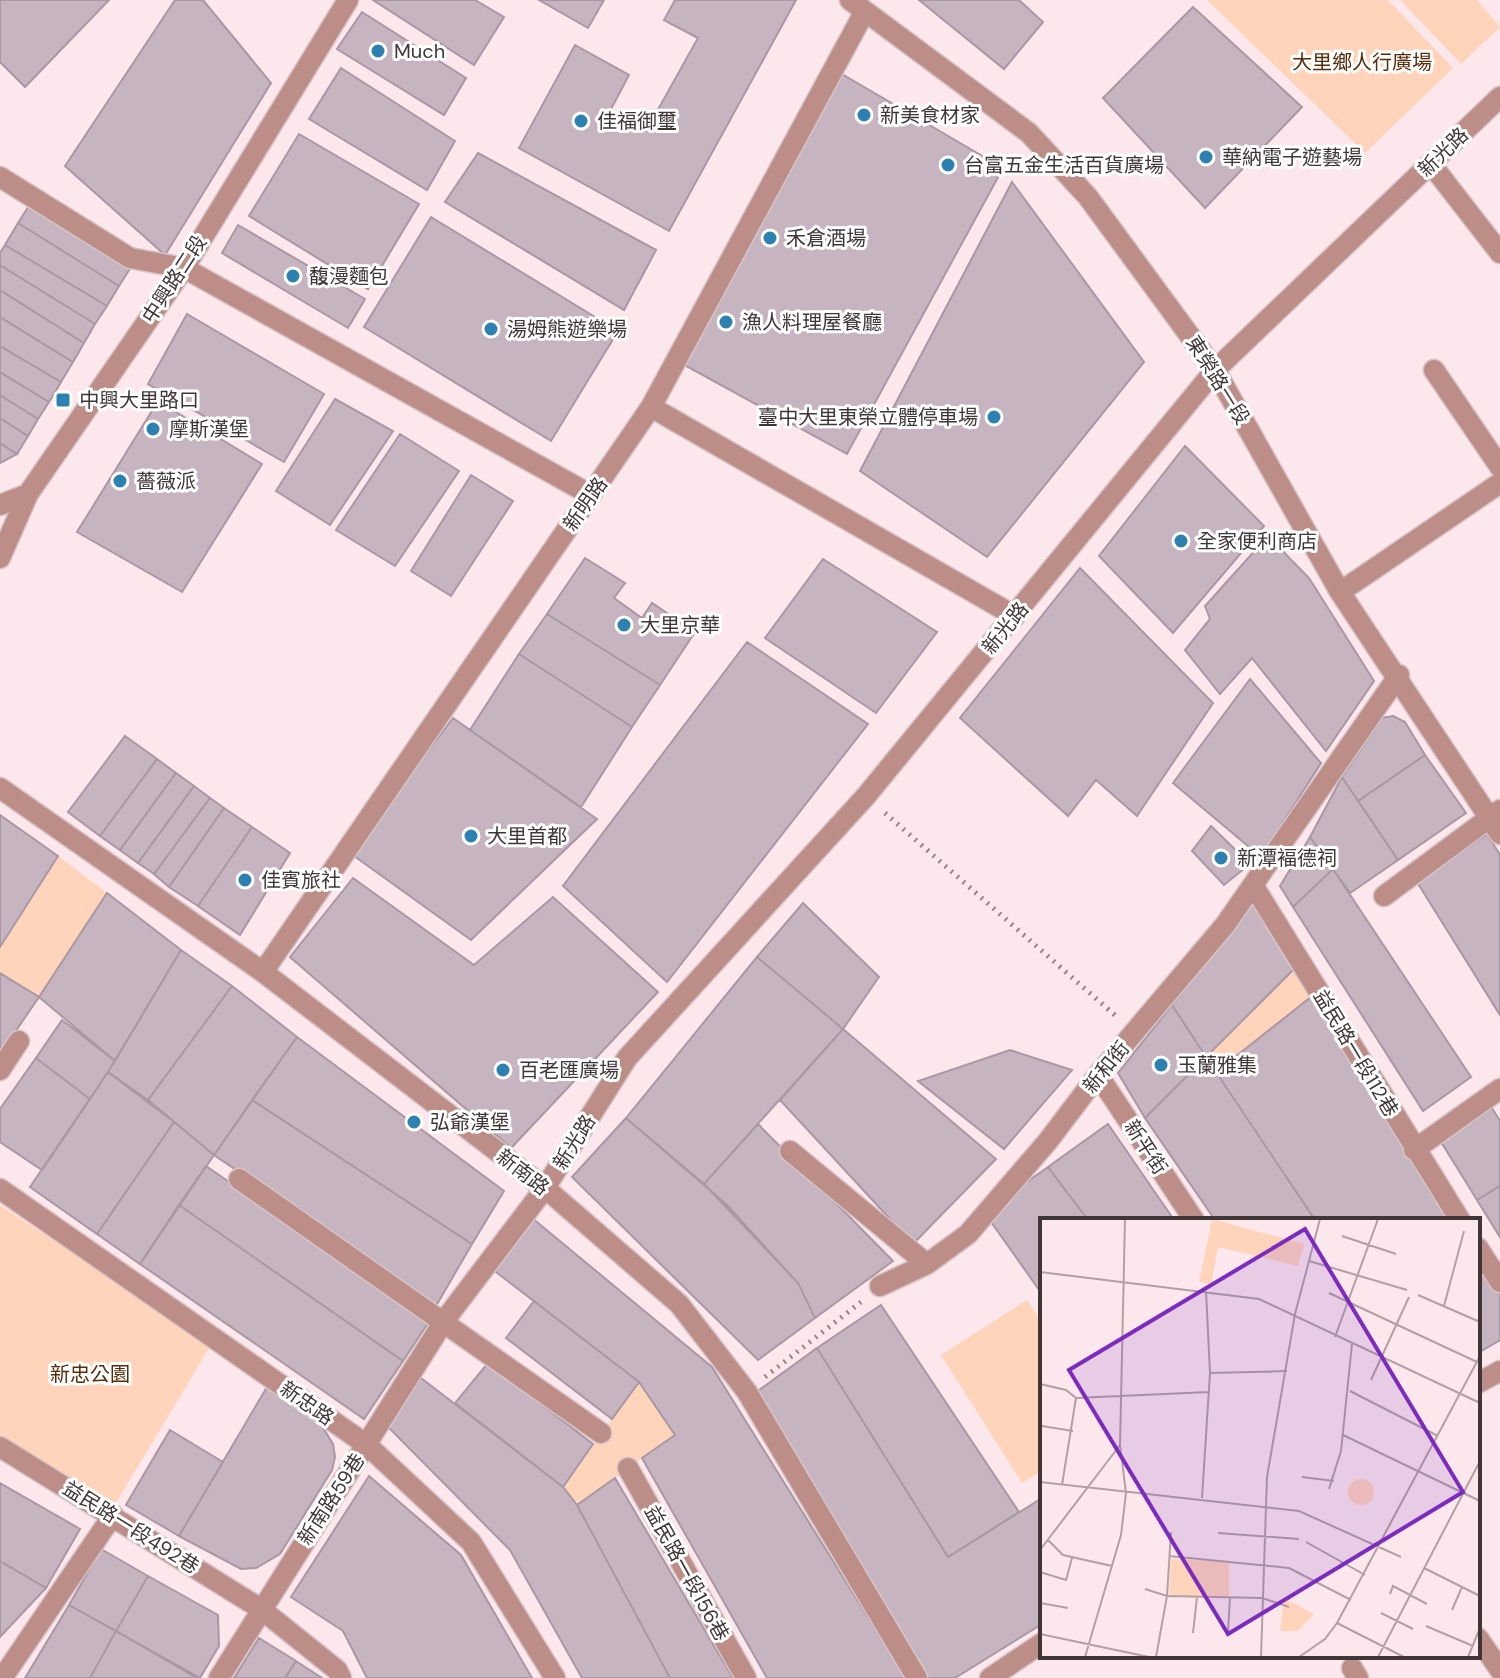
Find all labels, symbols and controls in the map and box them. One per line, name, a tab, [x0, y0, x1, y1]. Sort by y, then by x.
place label: Much	[394, 38, 445, 64]
marker: Much	[369, 42, 387, 60]
park label: 大里鄉人行廣場	[1292, 49, 1432, 75]
place label: 新美食材家	[880, 102, 980, 128]
marker: 新美食材家	[855, 106, 873, 124]
place label: 佳福御璽	[597, 108, 677, 134]
marker: 佳福御璽	[572, 112, 590, 130]
street label: 新光路	[1412, 122, 1474, 182]
place label: 華納電子遊藝場	[1222, 144, 1362, 170]
marker: 華納電子遊藝場	[1197, 148, 1215, 166]
place label: 台富五金生活百貨廣場	[964, 152, 1164, 178]
marker: 台富五金生活百貨廣場	[939, 156, 957, 174]
place label: 禾倉酒場	[786, 225, 866, 251]
marker: 禾倉酒場	[761, 229, 779, 247]
street label: 中興路二段	[136, 230, 212, 328]
place label: 馥漫麵包	[309, 263, 389, 289]
marker: 馥漫麵包	[284, 267, 302, 285]
place label: 漁人料理屋餐廳	[742, 309, 882, 335]
marker: 漁人料理屋餐廳	[717, 313, 735, 331]
place label: 湯姆熊遊樂場	[507, 316, 627, 342]
marker: 湯姆熊遊樂場	[482, 320, 500, 338]
street label: 東榮路一段	[1180, 331, 1256, 429]
place label: 中興大里路口	[79, 387, 199, 413]
marker: 中興大里路口	[54, 391, 72, 409]
place label: 臺中大里東榮立體停車場	[758, 404, 978, 430]
marker: 臺中大里東榮立體停車場	[985, 408, 1003, 426]
place label: 摩斯漢堡	[169, 416, 249, 442]
marker: 摩斯漢堡	[144, 420, 162, 438]
place label: 薔薇派	[136, 468, 196, 494]
marker: 薔薇派	[111, 472, 129, 490]
street label: 新明路	[557, 472, 613, 536]
place label: 全家便利商店	[1197, 528, 1317, 554]
marker: 全家便利商店	[1172, 532, 1190, 550]
street label: 新光路	[976, 597, 1034, 659]
place label: 大里京華	[640, 612, 720, 638]
marker: 大里京華	[615, 616, 633, 634]
place label: 大里首都	[487, 823, 567, 849]
marker: 大里首都	[462, 827, 480, 845]
place label: 新潭褔德祠	[1237, 845, 1337, 871]
marker: 新潭褔德祠	[1212, 849, 1230, 867]
place label: 佳賓旅社	[261, 867, 341, 893]
marker: 佳賓旅社	[236, 871, 254, 889]
street label: 益民路一段112巷	[1308, 985, 1404, 1121]
street label: 新和街	[1077, 1036, 1135, 1098]
place label: 玉蘭雅集	[1177, 1052, 1257, 1078]
marker: 玉蘭雅集	[1152, 1056, 1170, 1074]
place label: 百老匯廣場	[519, 1057, 619, 1083]
marker: 百老匯廣場	[494, 1061, 512, 1079]
place label: 弘爺漢堡	[430, 1109, 510, 1135]
street label: 新光路	[547, 1110, 601, 1174]
marker: 弘爺漢堡	[405, 1113, 423, 1131]
street label: 新平街	[1119, 1115, 1173, 1179]
street label: 新南路	[491, 1143, 555, 1201]
inset map	[1040, 1218, 1480, 1658]
park label: 新忠公園	[50, 1361, 130, 1387]
street label: 新忠路	[275, 1375, 339, 1431]
street label: 新南路59巷	[292, 1448, 370, 1550]
street label: 益民路一段492巷	[58, 1475, 204, 1579]
street label: 益民路一段156巷	[639, 1501, 735, 1645]

